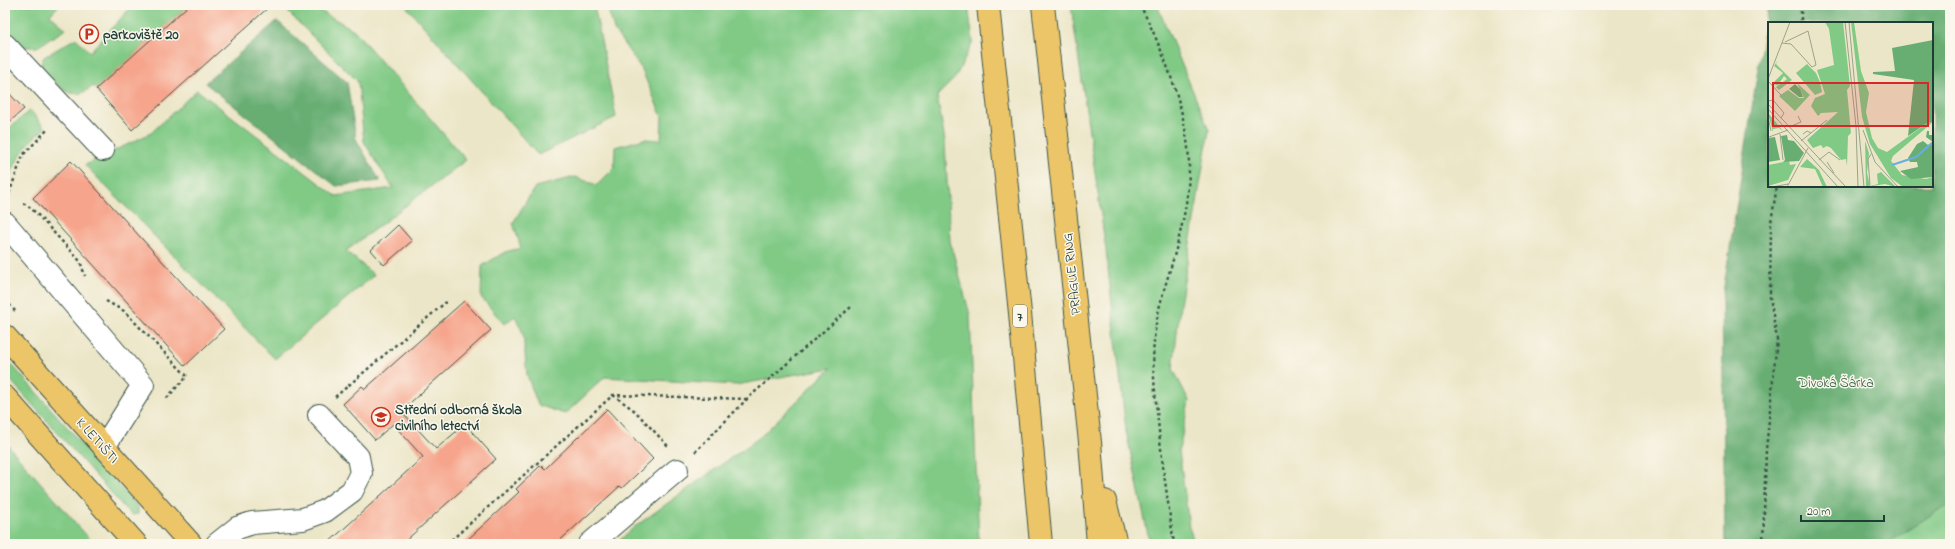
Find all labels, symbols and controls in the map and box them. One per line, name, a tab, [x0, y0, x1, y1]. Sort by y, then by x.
inset map	[1768, 22, 1933, 187]
parking icon: parkoviště 20	[78, 23, 100, 45]
place label: parkoviště 20	[103, 25, 178, 46]
street label: PRAGUE RING	[1058, 232, 1087, 316]
road number: 7	[1013, 305, 1027, 327]
park label: Divoká Šárka	[1797, 373, 1874, 394]
place label: Střední odborná škola civilního letectví	[395, 400, 522, 437]
school or university icon: Střední odborná škola civilního letectví	[370, 406, 392, 428]
street label: K LETIŠTI	[70, 413, 123, 469]
scale bar	[1801, 497, 1884, 523]
text: 20 m	[1807, 503, 1830, 521]

